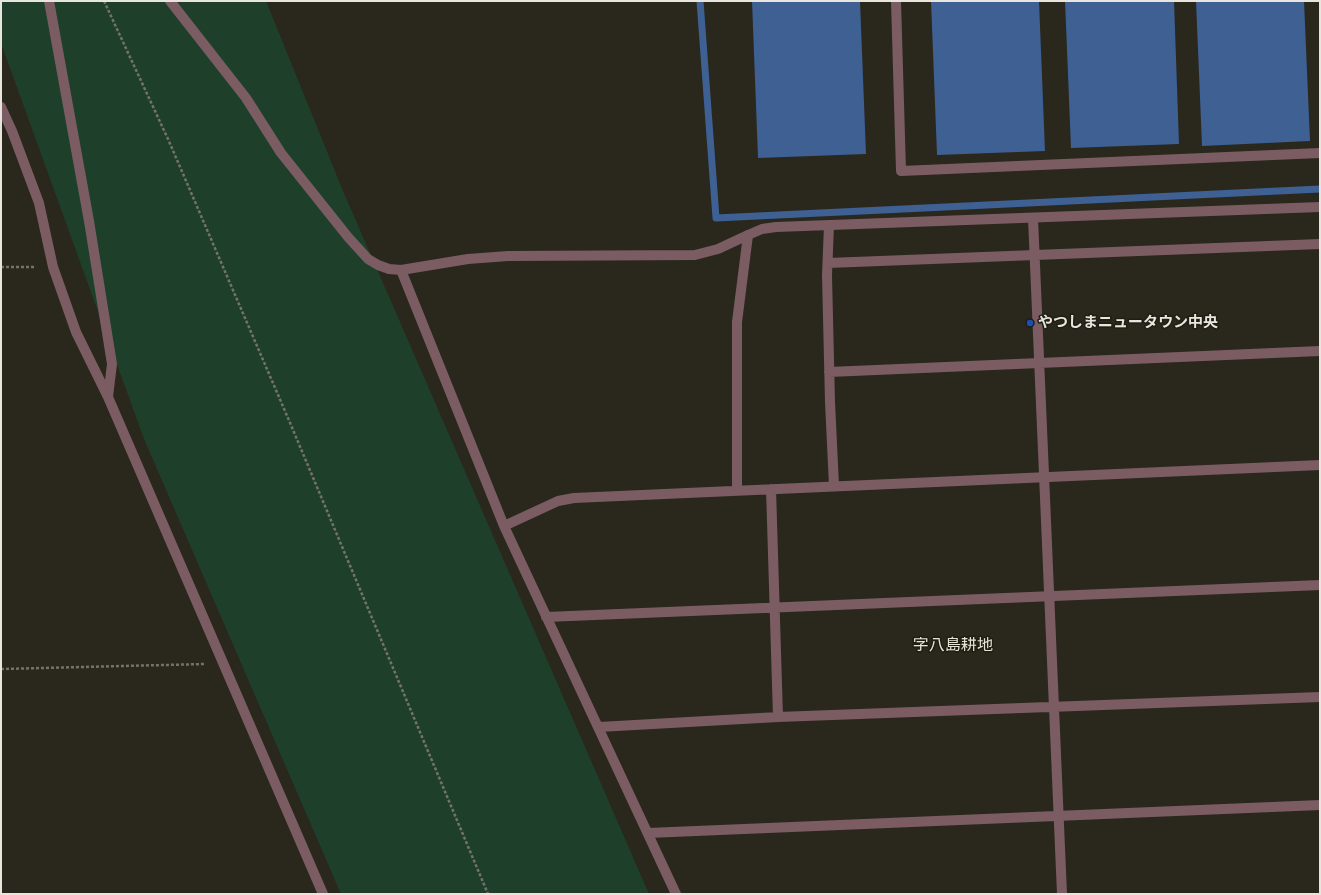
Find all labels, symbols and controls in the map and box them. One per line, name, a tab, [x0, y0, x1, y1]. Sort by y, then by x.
place label: やつしまニュータウン中央	[1038, 314, 1218, 332]
marker: やつしまニュータウン中央	[1025, 318, 1035, 328]
district label: 字八島耕地	[913, 636, 993, 656]

